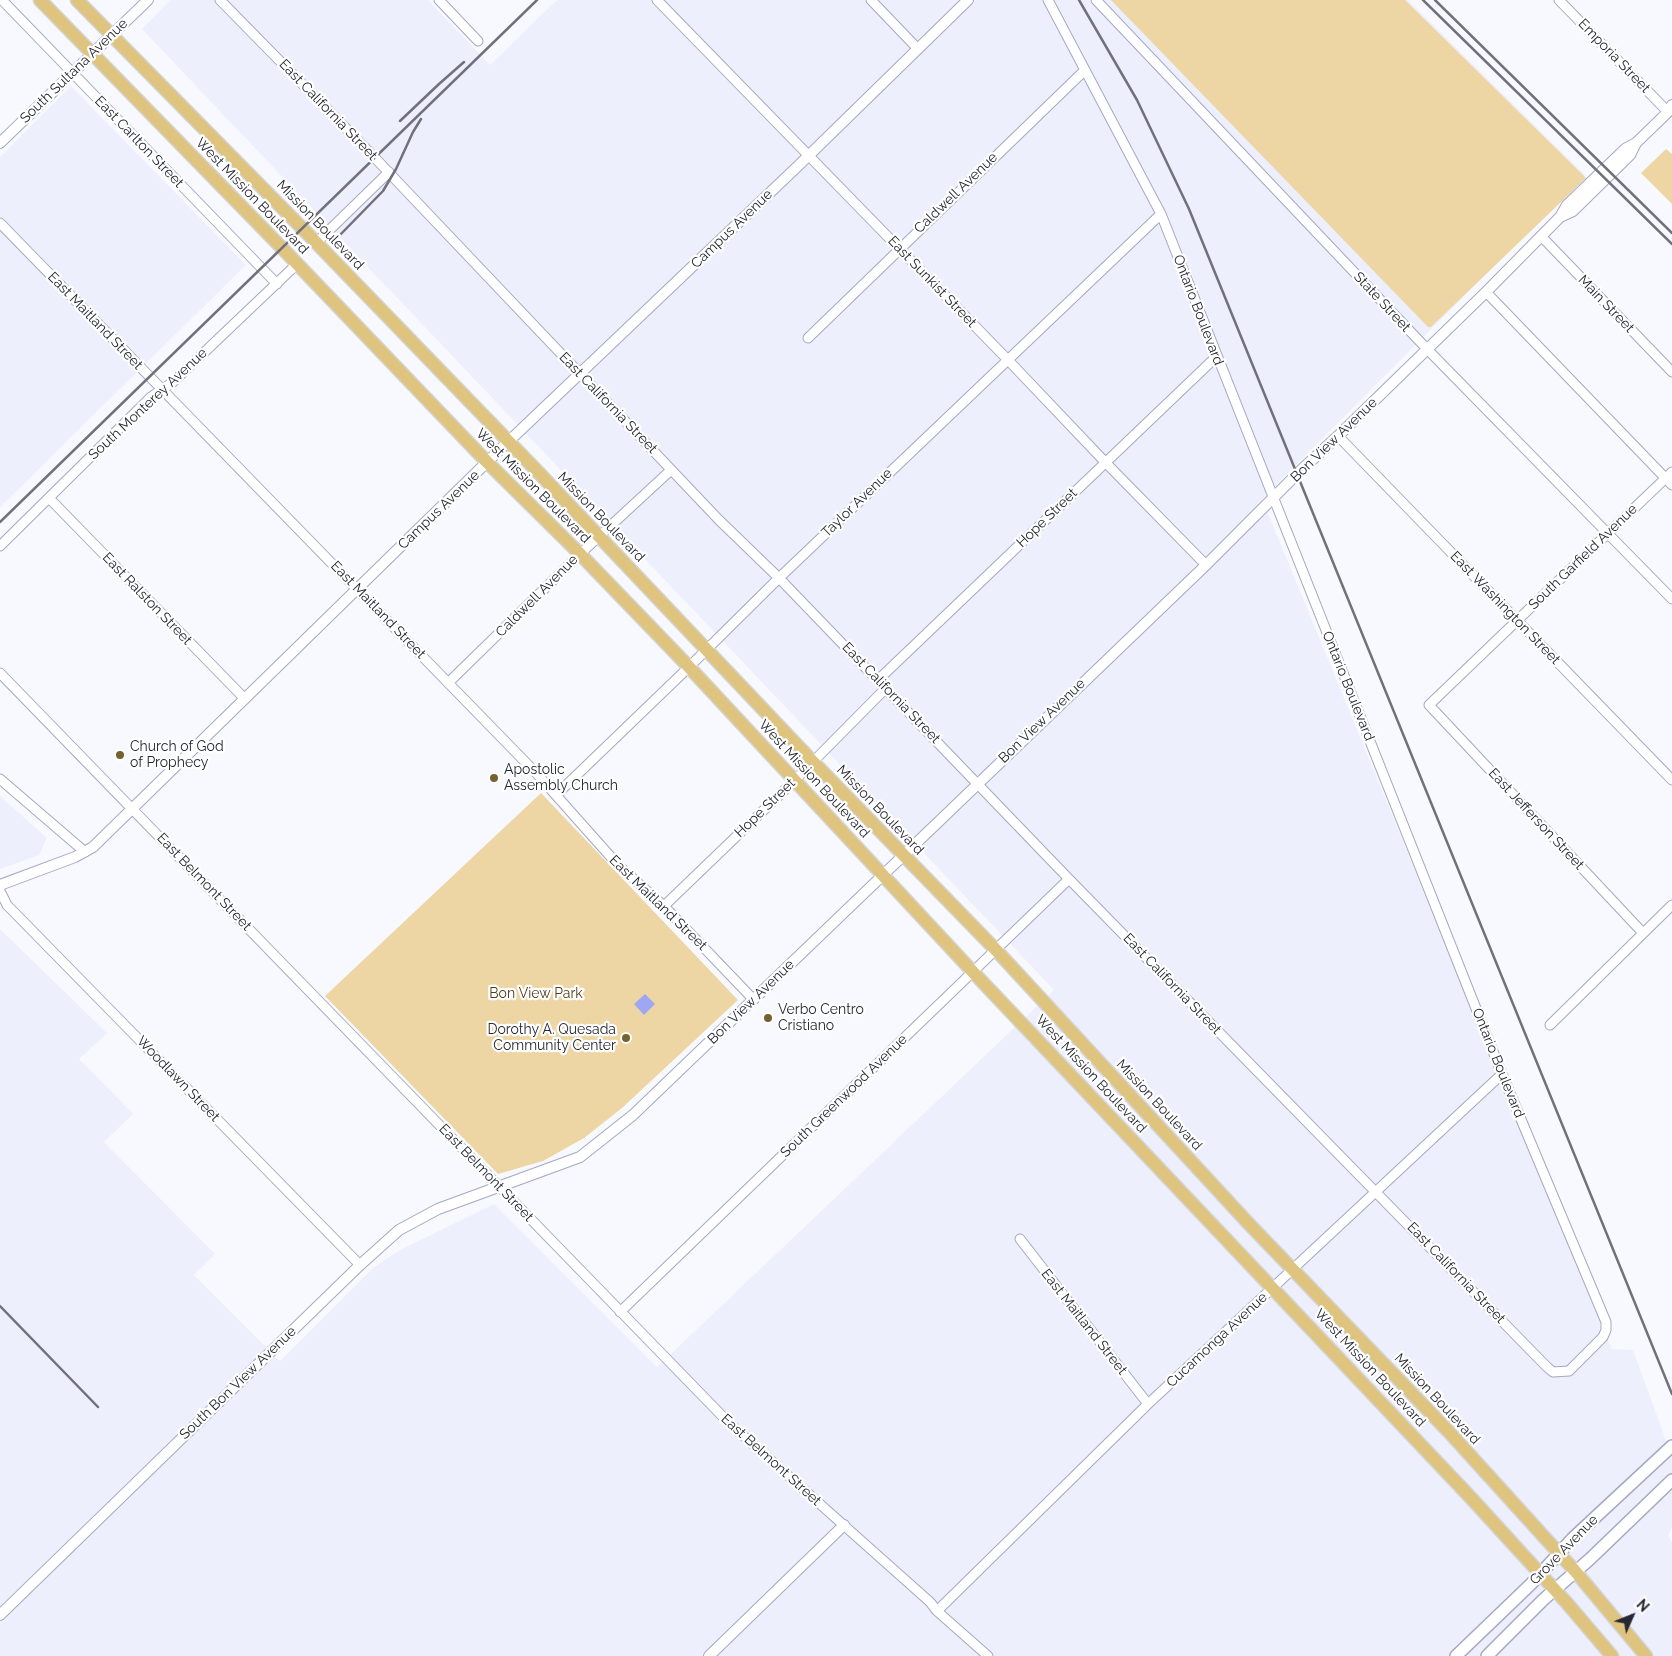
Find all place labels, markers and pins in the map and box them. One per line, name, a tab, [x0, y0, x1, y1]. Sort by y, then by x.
place label: Church of God of Prophecy	[130, 739, 224, 772]
marker: Church of God of Prophecy	[114, 749, 126, 761]
place label: Apostolic Assembly Church	[504, 762, 618, 794]
marker: Apostolic Assembly Church	[488, 772, 500, 784]
place label: Verbo Centro Cristiano	[778, 1002, 864, 1034]
marker: Verbo Centro Cristiano	[762, 1012, 774, 1024]
place label: Dorothy A. Quesada Community Center	[487, 1022, 616, 1054]
marker: Dorothy A. Quesada Community Center	[620, 1032, 632, 1044]

